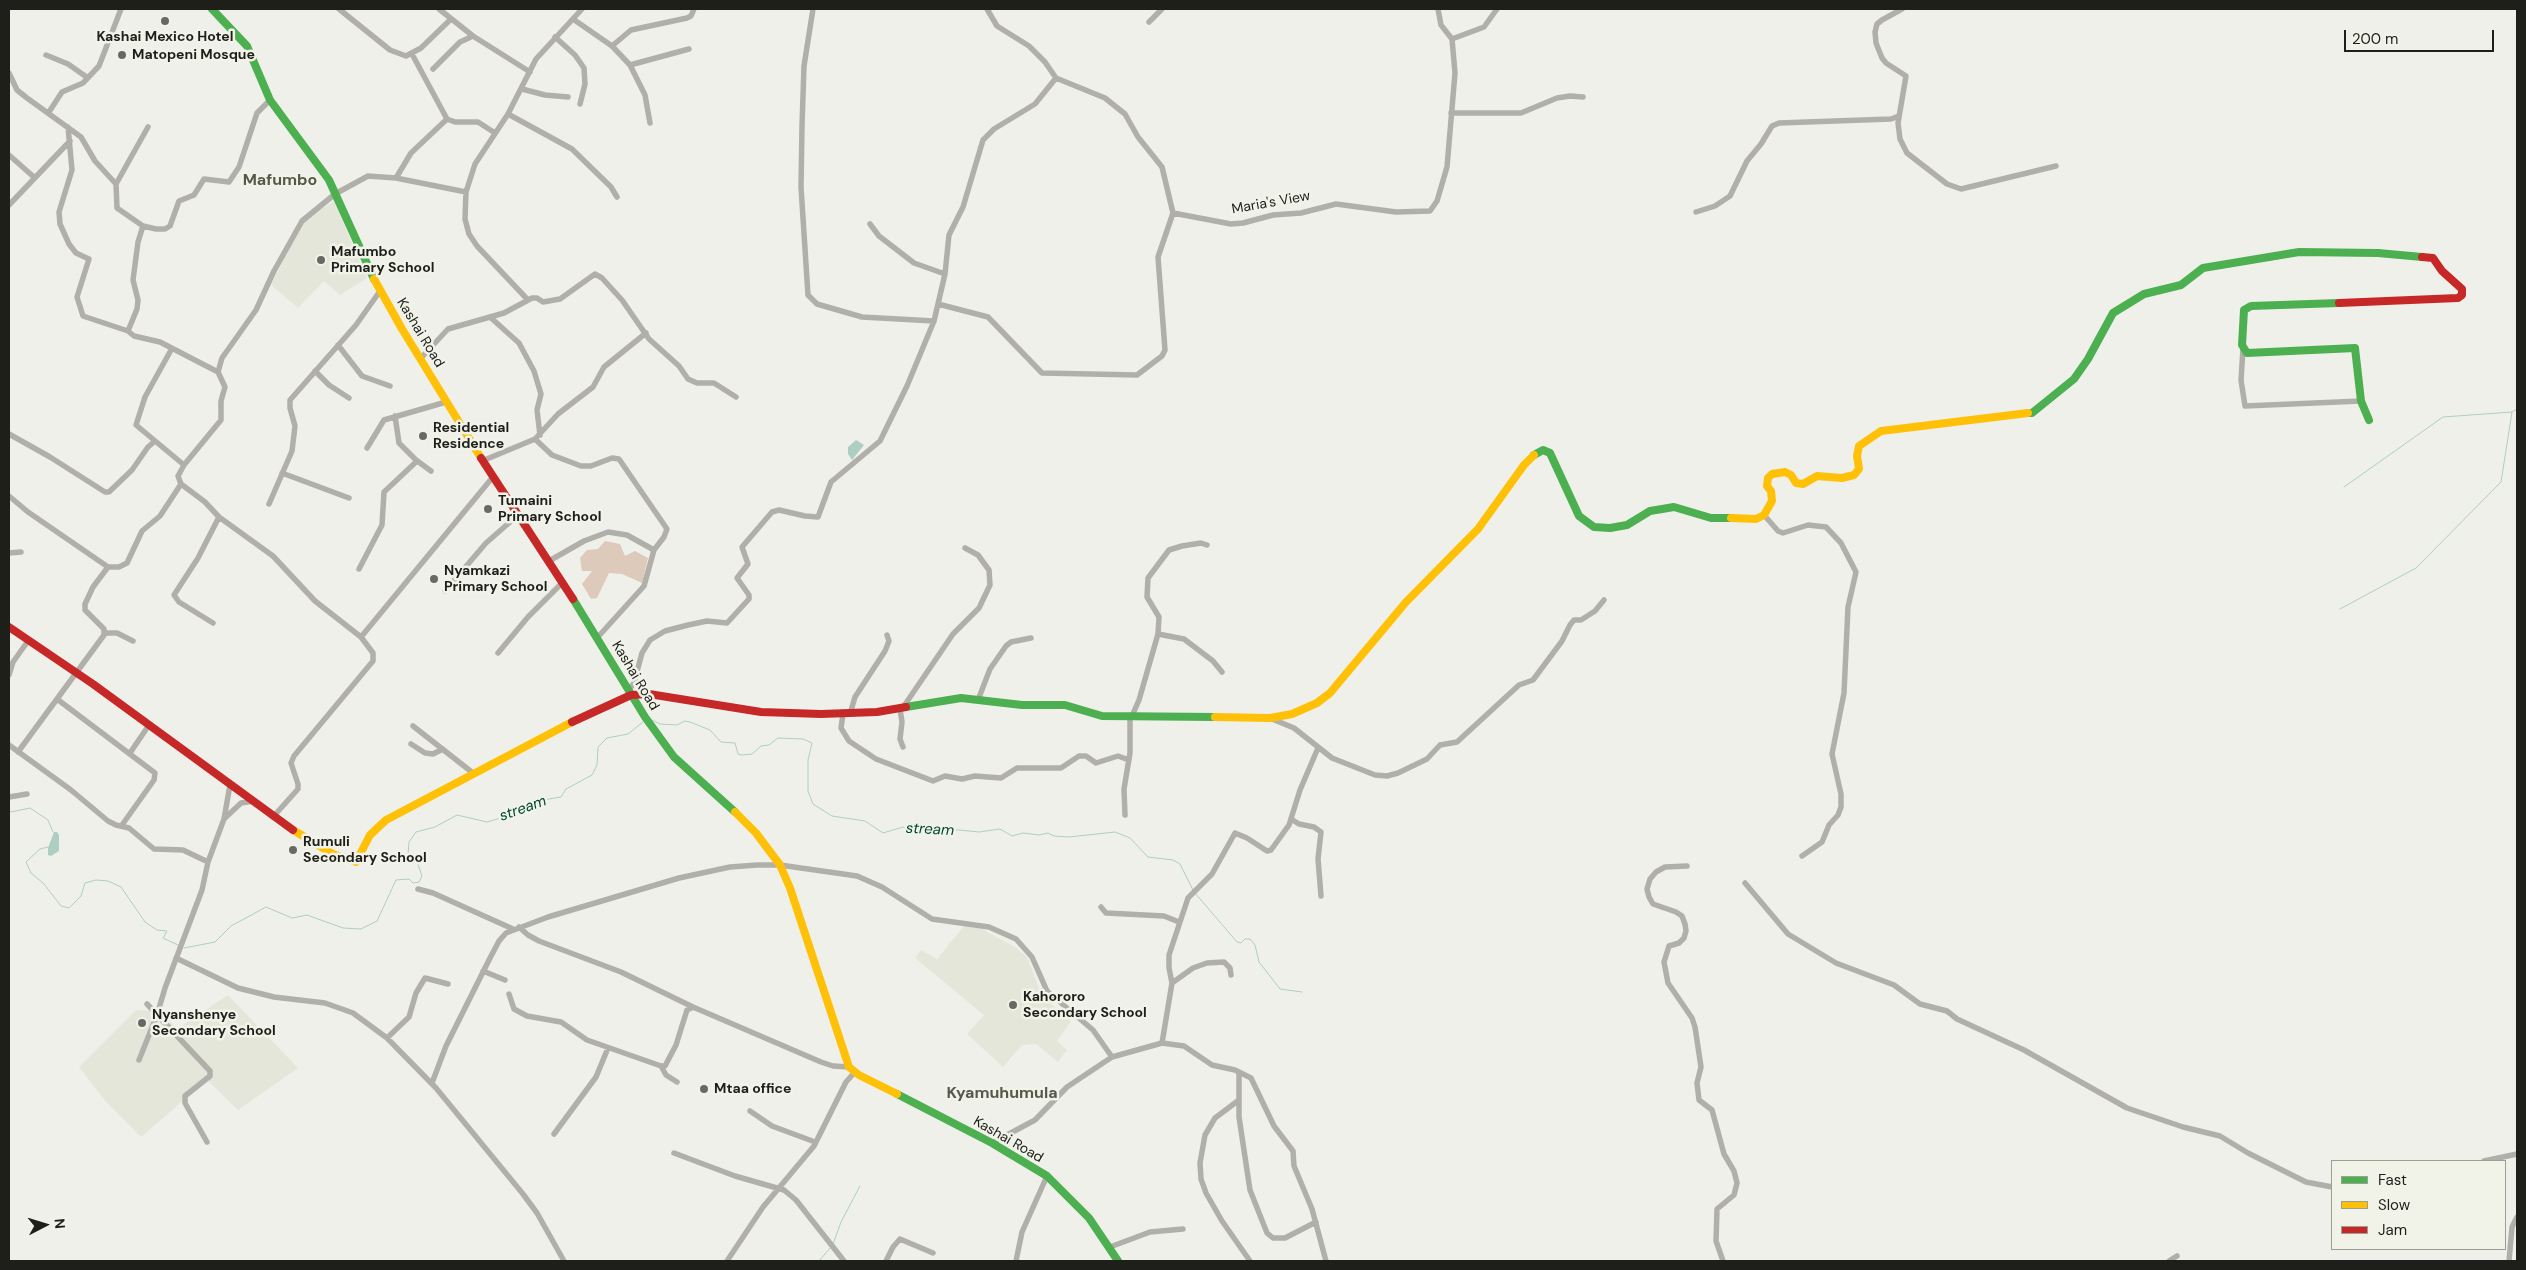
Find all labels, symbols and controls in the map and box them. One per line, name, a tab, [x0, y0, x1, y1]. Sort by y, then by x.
marker: Kashai Mexico Hotel	[159, 15, 171, 27]
scale bar	[2346, 20, 2496, 52]
place label: Kashai Mexico Hotel	[96, 29, 234, 45]
text: 200 m	[2352, 29, 2398, 49]
place label: Matopeni Mosque	[132, 47, 255, 63]
marker: Matopeni Mosque	[116, 49, 128, 61]
district label: Mafumbo	[243, 171, 317, 191]
street label: Maria's View	[1230, 188, 1312, 218]
place label: Mafumbo Primary School	[331, 244, 434, 276]
marker: Mafumbo Primary School	[315, 254, 327, 266]
street label: Kashai Road	[393, 295, 447, 371]
place label: Residential Residence	[433, 420, 509, 452]
marker: Residential Residence	[417, 430, 429, 442]
place label: Tumaini Primary School	[498, 493, 601, 526]
marker: Tumaini Primary School	[482, 503, 494, 515]
place label: Nyamkazi Primary School	[444, 563, 547, 596]
marker: Nyamkazi Primary School	[428, 573, 440, 585]
street label: Kashai Road	[608, 638, 662, 714]
water label: stream	[497, 792, 549, 826]
water label: stream	[905, 820, 955, 840]
place label: Rumuli Secondary School	[303, 834, 427, 866]
marker: Rumuli Secondary School	[287, 844, 299, 856]
place label: Kahororo Secondary School	[1023, 989, 1147, 1022]
marker: Kahororo Secondary School	[1007, 999, 1019, 1011]
place label: Nyanshenye Secondary School	[152, 1007, 276, 1040]
marker: Nyanshenye Secondary School	[136, 1017, 148, 1029]
place label: Mtaa office	[714, 1081, 791, 1097]
marker: Mtaa office	[698, 1083, 710, 1095]
district label: Kyamuhumula	[946, 1084, 1058, 1104]
street label: Kashai Road	[970, 1113, 1046, 1167]
legend	[2331, 1160, 2506, 1250]
text: Fast	[2378, 1170, 2407, 1190]
text: Slow	[2378, 1195, 2410, 1215]
north arrow	[20, 1200, 70, 1250]
text: N	[51, 1218, 69, 1230]
text: Jam	[2378, 1220, 2407, 1240]

